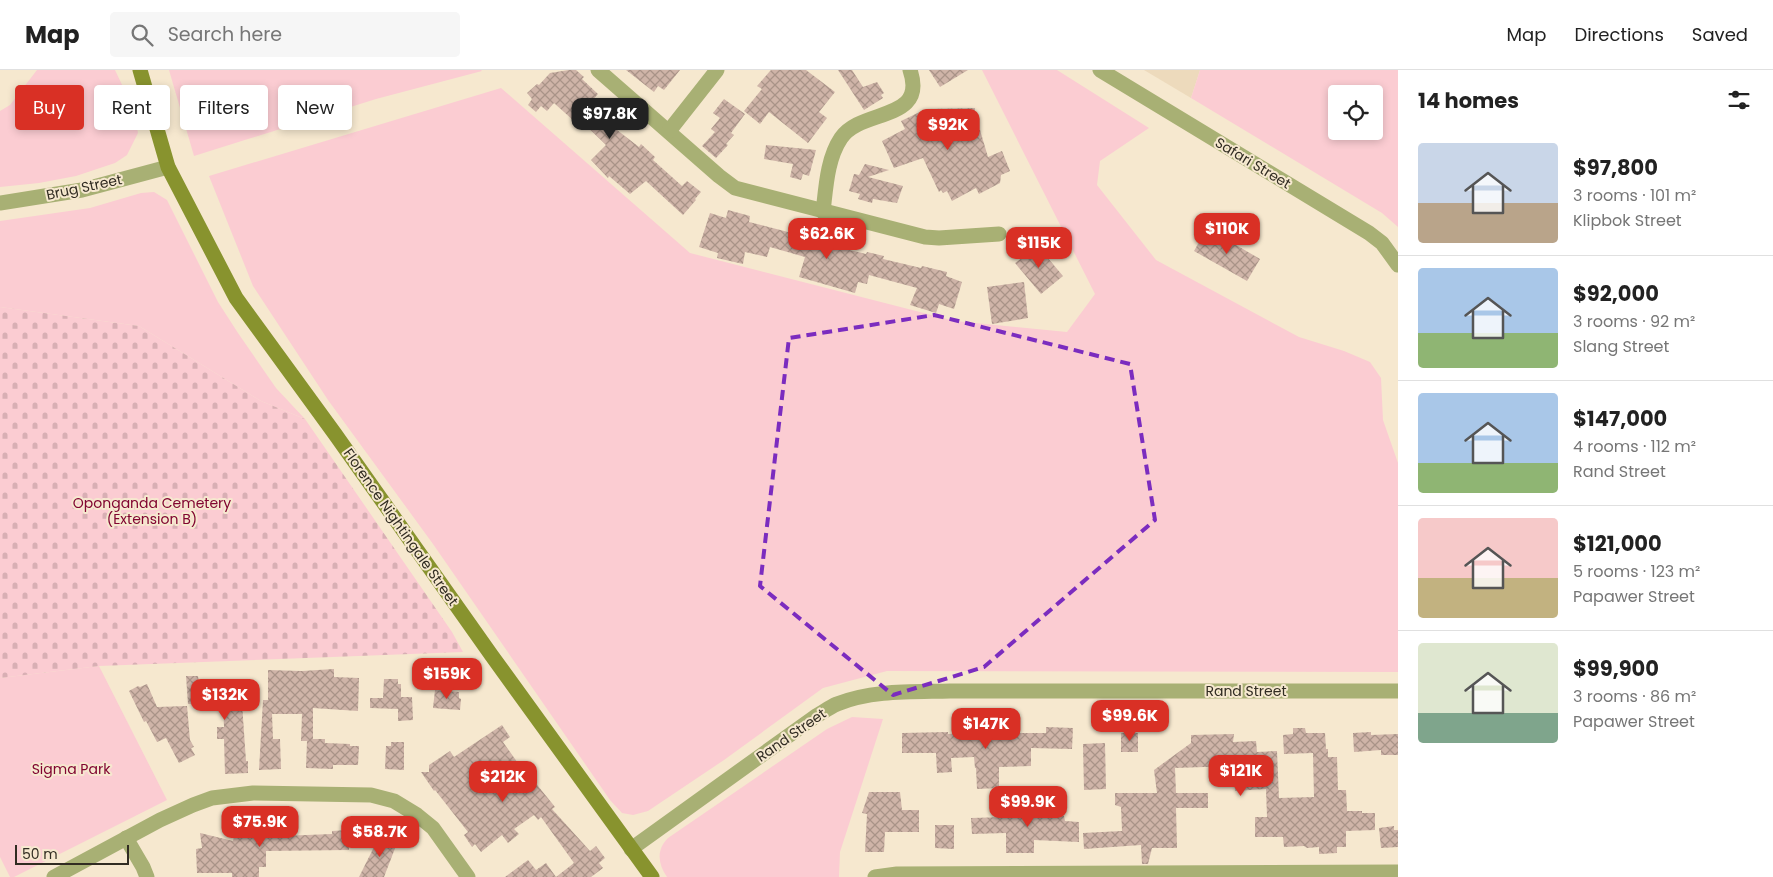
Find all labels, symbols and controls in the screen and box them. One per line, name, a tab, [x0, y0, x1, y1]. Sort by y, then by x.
search box	[110, 12, 460, 57]
text: Map	[25, 18, 80, 51]
icon: search	[128, 21, 156, 49]
text: Search here	[168, 21, 282, 48]
text: Map	[1507, 22, 1546, 47]
text: Directions	[1574, 22, 1664, 47]
text: Saved	[1692, 22, 1748, 47]
chip: Buy	[15, 85, 84, 130]
chip: Rent	[94, 85, 170, 130]
chip: Filters	[180, 85, 268, 130]
chip: New	[278, 85, 352, 130]
map controls	[1328, 85, 1383, 140]
button: locate	[1328, 85, 1383, 140]
text: 14 homes	[1418, 86, 1519, 115]
icon: filters	[1725, 86, 1753, 114]
pin: $97.8K	[569, 98, 651, 140]
text: $97.8K	[583, 102, 637, 125]
pin: $92K	[918, 108, 978, 151]
text: $92K	[928, 113, 968, 136]
street label: Safari Street	[1211, 132, 1295, 194]
text: $97,800	[1573, 153, 1658, 182]
icon: home	[1458, 163, 1518, 223]
street label: Brug Street	[44, 169, 124, 205]
text: 3 rooms · 101 m²	[1573, 184, 1696, 207]
text: Klipbok Street	[1573, 209, 1682, 232]
pin: $110K	[1192, 212, 1262, 255]
text: $110K	[1205, 217, 1249, 240]
pin: $62.6K	[786, 218, 868, 260]
text: $62.6K	[799, 222, 855, 245]
pin: $115K	[1004, 226, 1074, 269]
text: $115K	[1017, 231, 1061, 254]
text: $92,000	[1573, 279, 1659, 308]
icon: home	[1458, 288, 1518, 348]
text: 3 rooms · 92 m²	[1573, 310, 1695, 333]
text: Slang Street	[1573, 335, 1669, 358]
text: $147,000	[1573, 404, 1667, 433]
icon: home	[1458, 413, 1518, 473]
text: 4 rooms · 112 m²	[1573, 435, 1696, 458]
street label: Florence Nightingale Street	[339, 444, 463, 610]
text: Rand Street	[1573, 460, 1666, 483]
park label: Oponganda Cemetery (Extension B)	[73, 493, 231, 529]
text: $121,000	[1573, 529, 1662, 558]
icon: home	[1458, 538, 1518, 598]
text: 5 rooms · 123 m²	[1573, 560, 1700, 583]
text: Papawer Street	[1573, 585, 1695, 608]
text: $99,900	[1573, 654, 1659, 683]
pin: $159K	[412, 658, 482, 700]
text: $159K	[423, 662, 471, 685]
icon: home	[1458, 663, 1518, 723]
pin: $132K	[190, 678, 260, 721]
street label: Rand Street	[1205, 681, 1287, 701]
text: $132K	[202, 683, 248, 706]
text: 3 rooms · 86 m²	[1573, 685, 1696, 708]
pin: $99.6K	[1089, 700, 1171, 742]
street label: Rand Street	[752, 704, 830, 766]
text: $99.6K	[1102, 704, 1158, 727]
pin: $147K	[951, 708, 1021, 750]
text: Papawer Street	[1573, 710, 1695, 733]
text: $147K	[962, 712, 1010, 735]
pin: $121K	[1206, 754, 1276, 797]
park label: Sigma Park	[32, 759, 111, 779]
text: $121K	[1220, 759, 1262, 782]
pin: $212K	[468, 760, 538, 803]
text: $212K	[480, 765, 526, 788]
pin: $99.9K	[987, 786, 1069, 828]
text: $99.9K	[1000, 790, 1056, 813]
pin: $75.9K	[219, 806, 301, 848]
text: $75.9K	[233, 810, 288, 833]
pin: $58.7K	[339, 816, 421, 858]
text: $58.7K	[352, 820, 408, 843]
scale bar	[15, 842, 129, 865]
text: 50 m	[22, 844, 58, 864]

